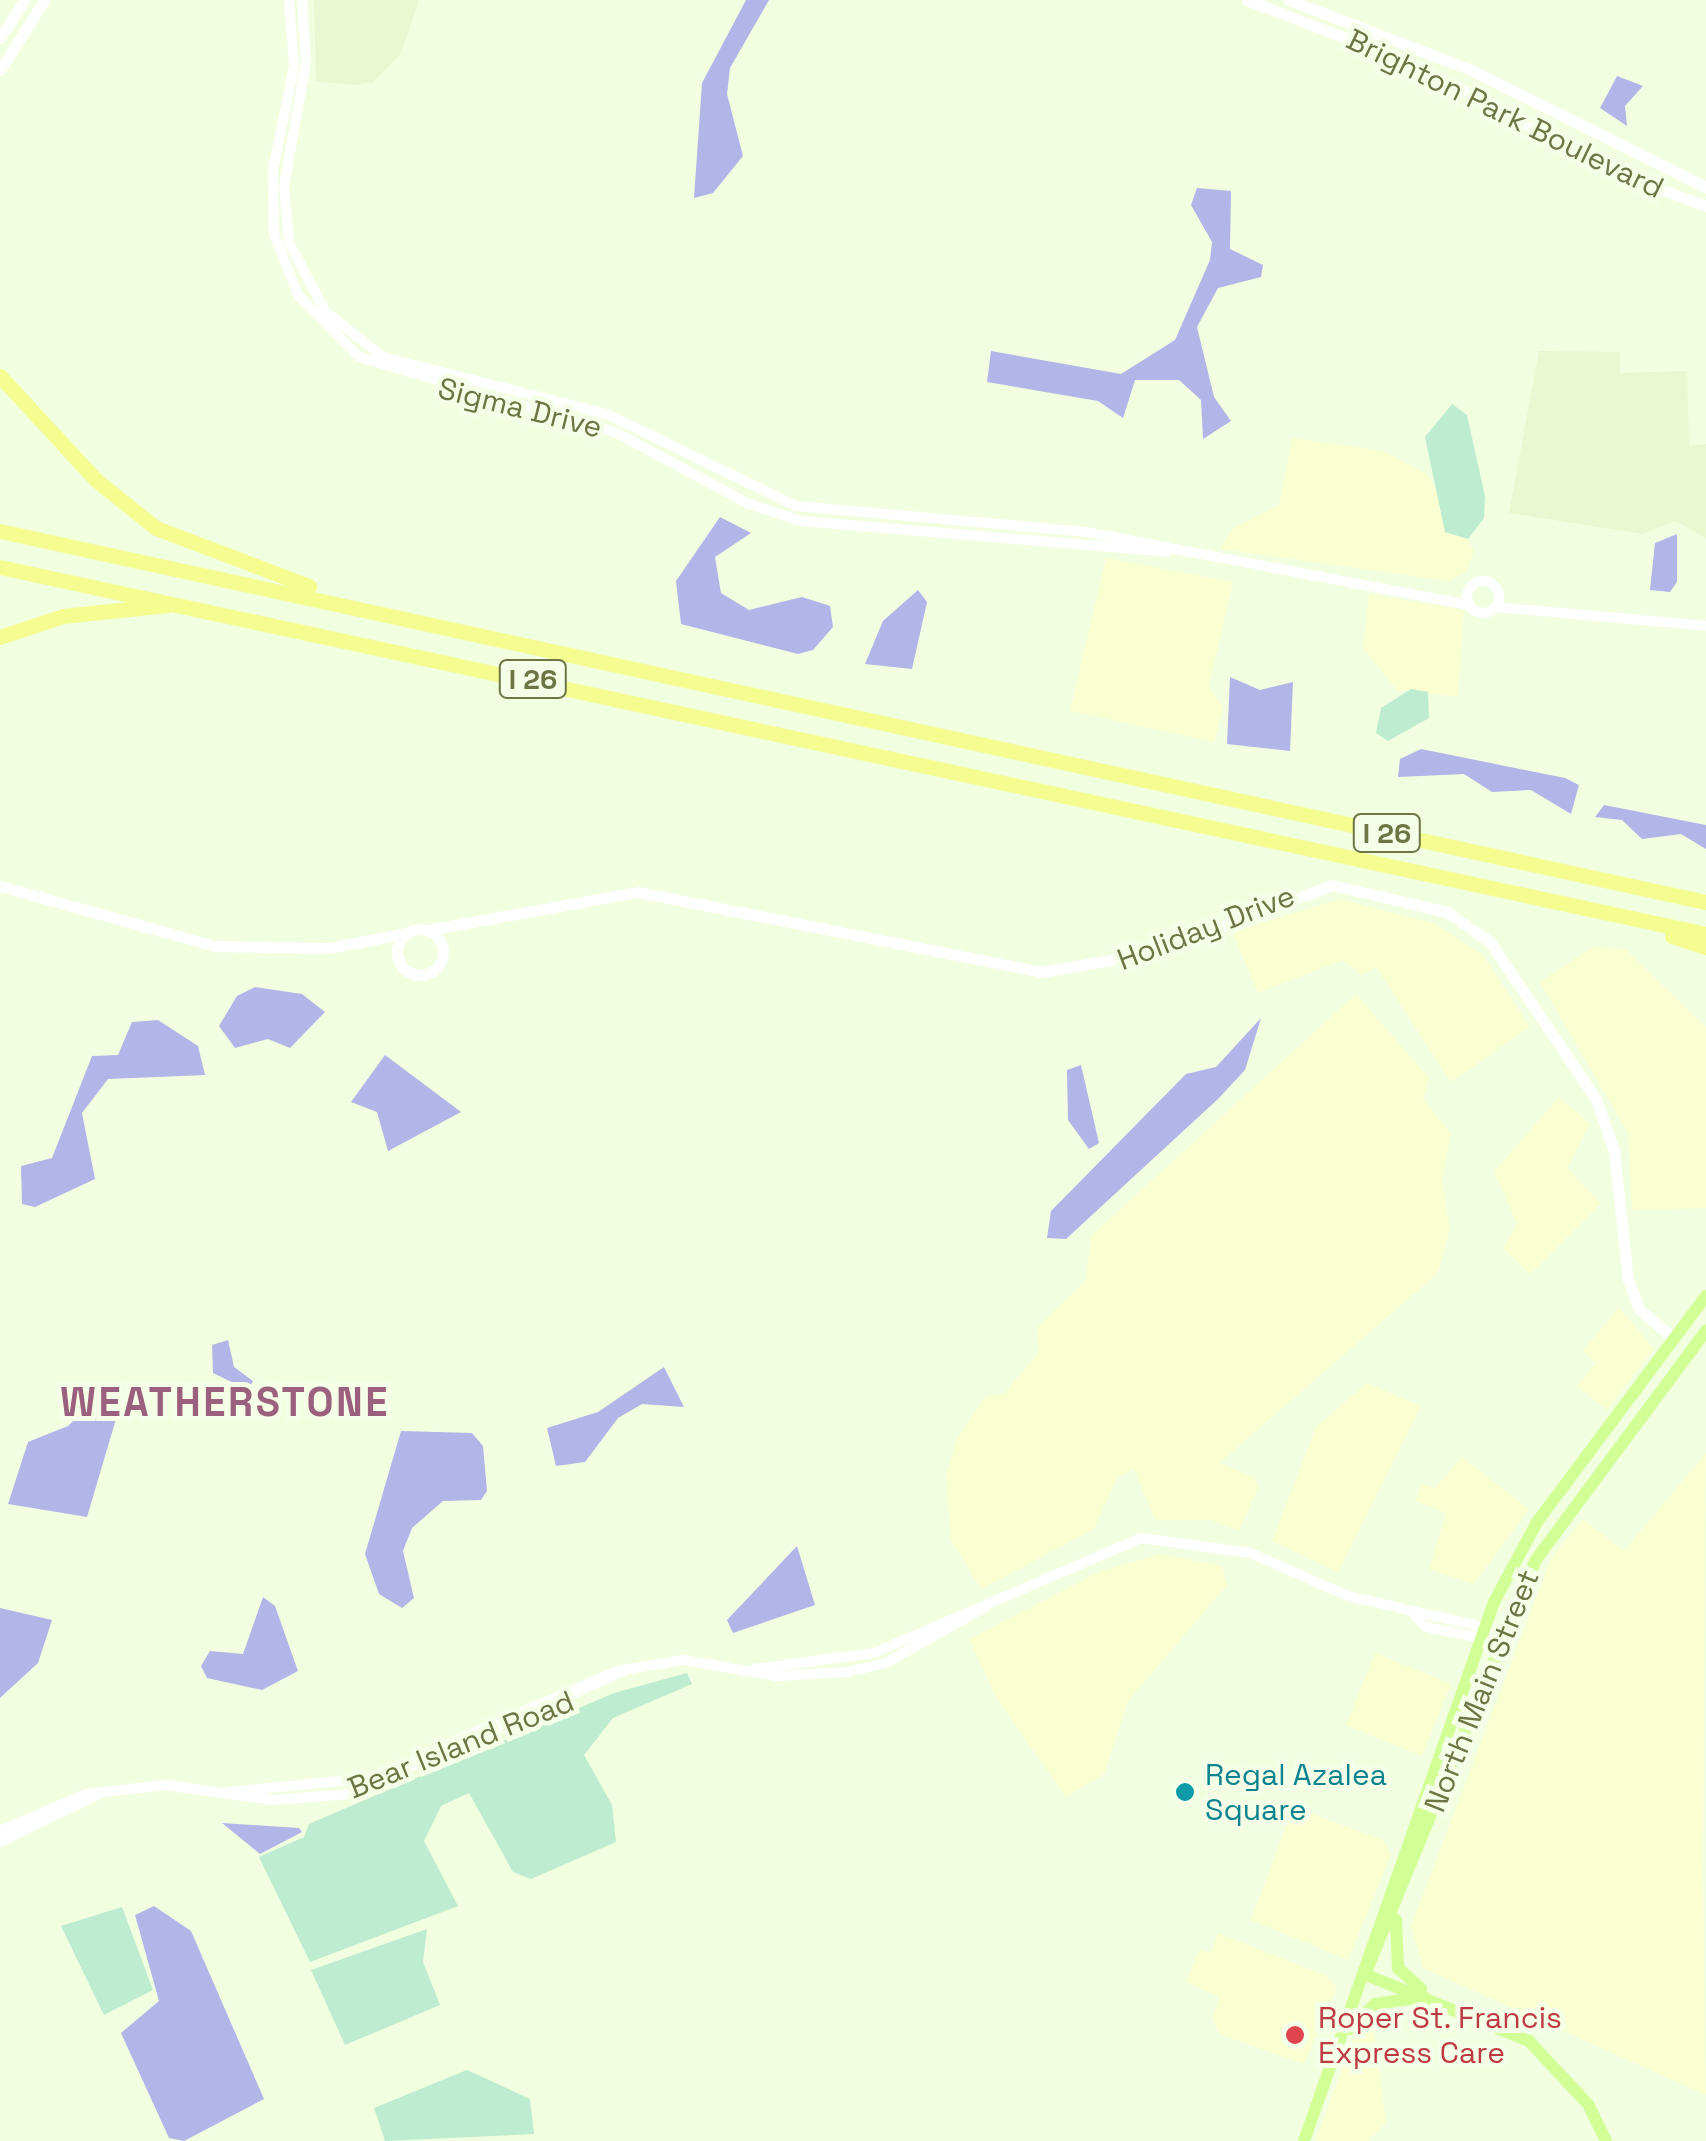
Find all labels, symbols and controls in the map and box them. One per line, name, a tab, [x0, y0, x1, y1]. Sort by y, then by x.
street label: Brighton Park Boulevard	[1341, 22, 1669, 206]
street label: Sigma Drive	[434, 370, 606, 446]
road number: I 26	[498, 656, 568, 702]
road number: I 26	[1352, 810, 1422, 856]
street label: Holiday Drive	[1112, 878, 1300, 978]
district label: WEATHERSTONE	[60, 1379, 390, 1427]
street label: North Main Street	[1417, 1565, 1547, 1817]
street label: Bear Island Road	[343, 1683, 579, 1807]
place label: Regal Azalea Square	[1205, 1757, 1387, 1828]
marker: Regal Azalea Square	[1174, 1781, 1196, 1803]
place label: Roper St. Francis Express Care	[1318, 2000, 1563, 2070]
marker: Roper St. Francis Express Care	[1282, 2022, 1308, 2048]

